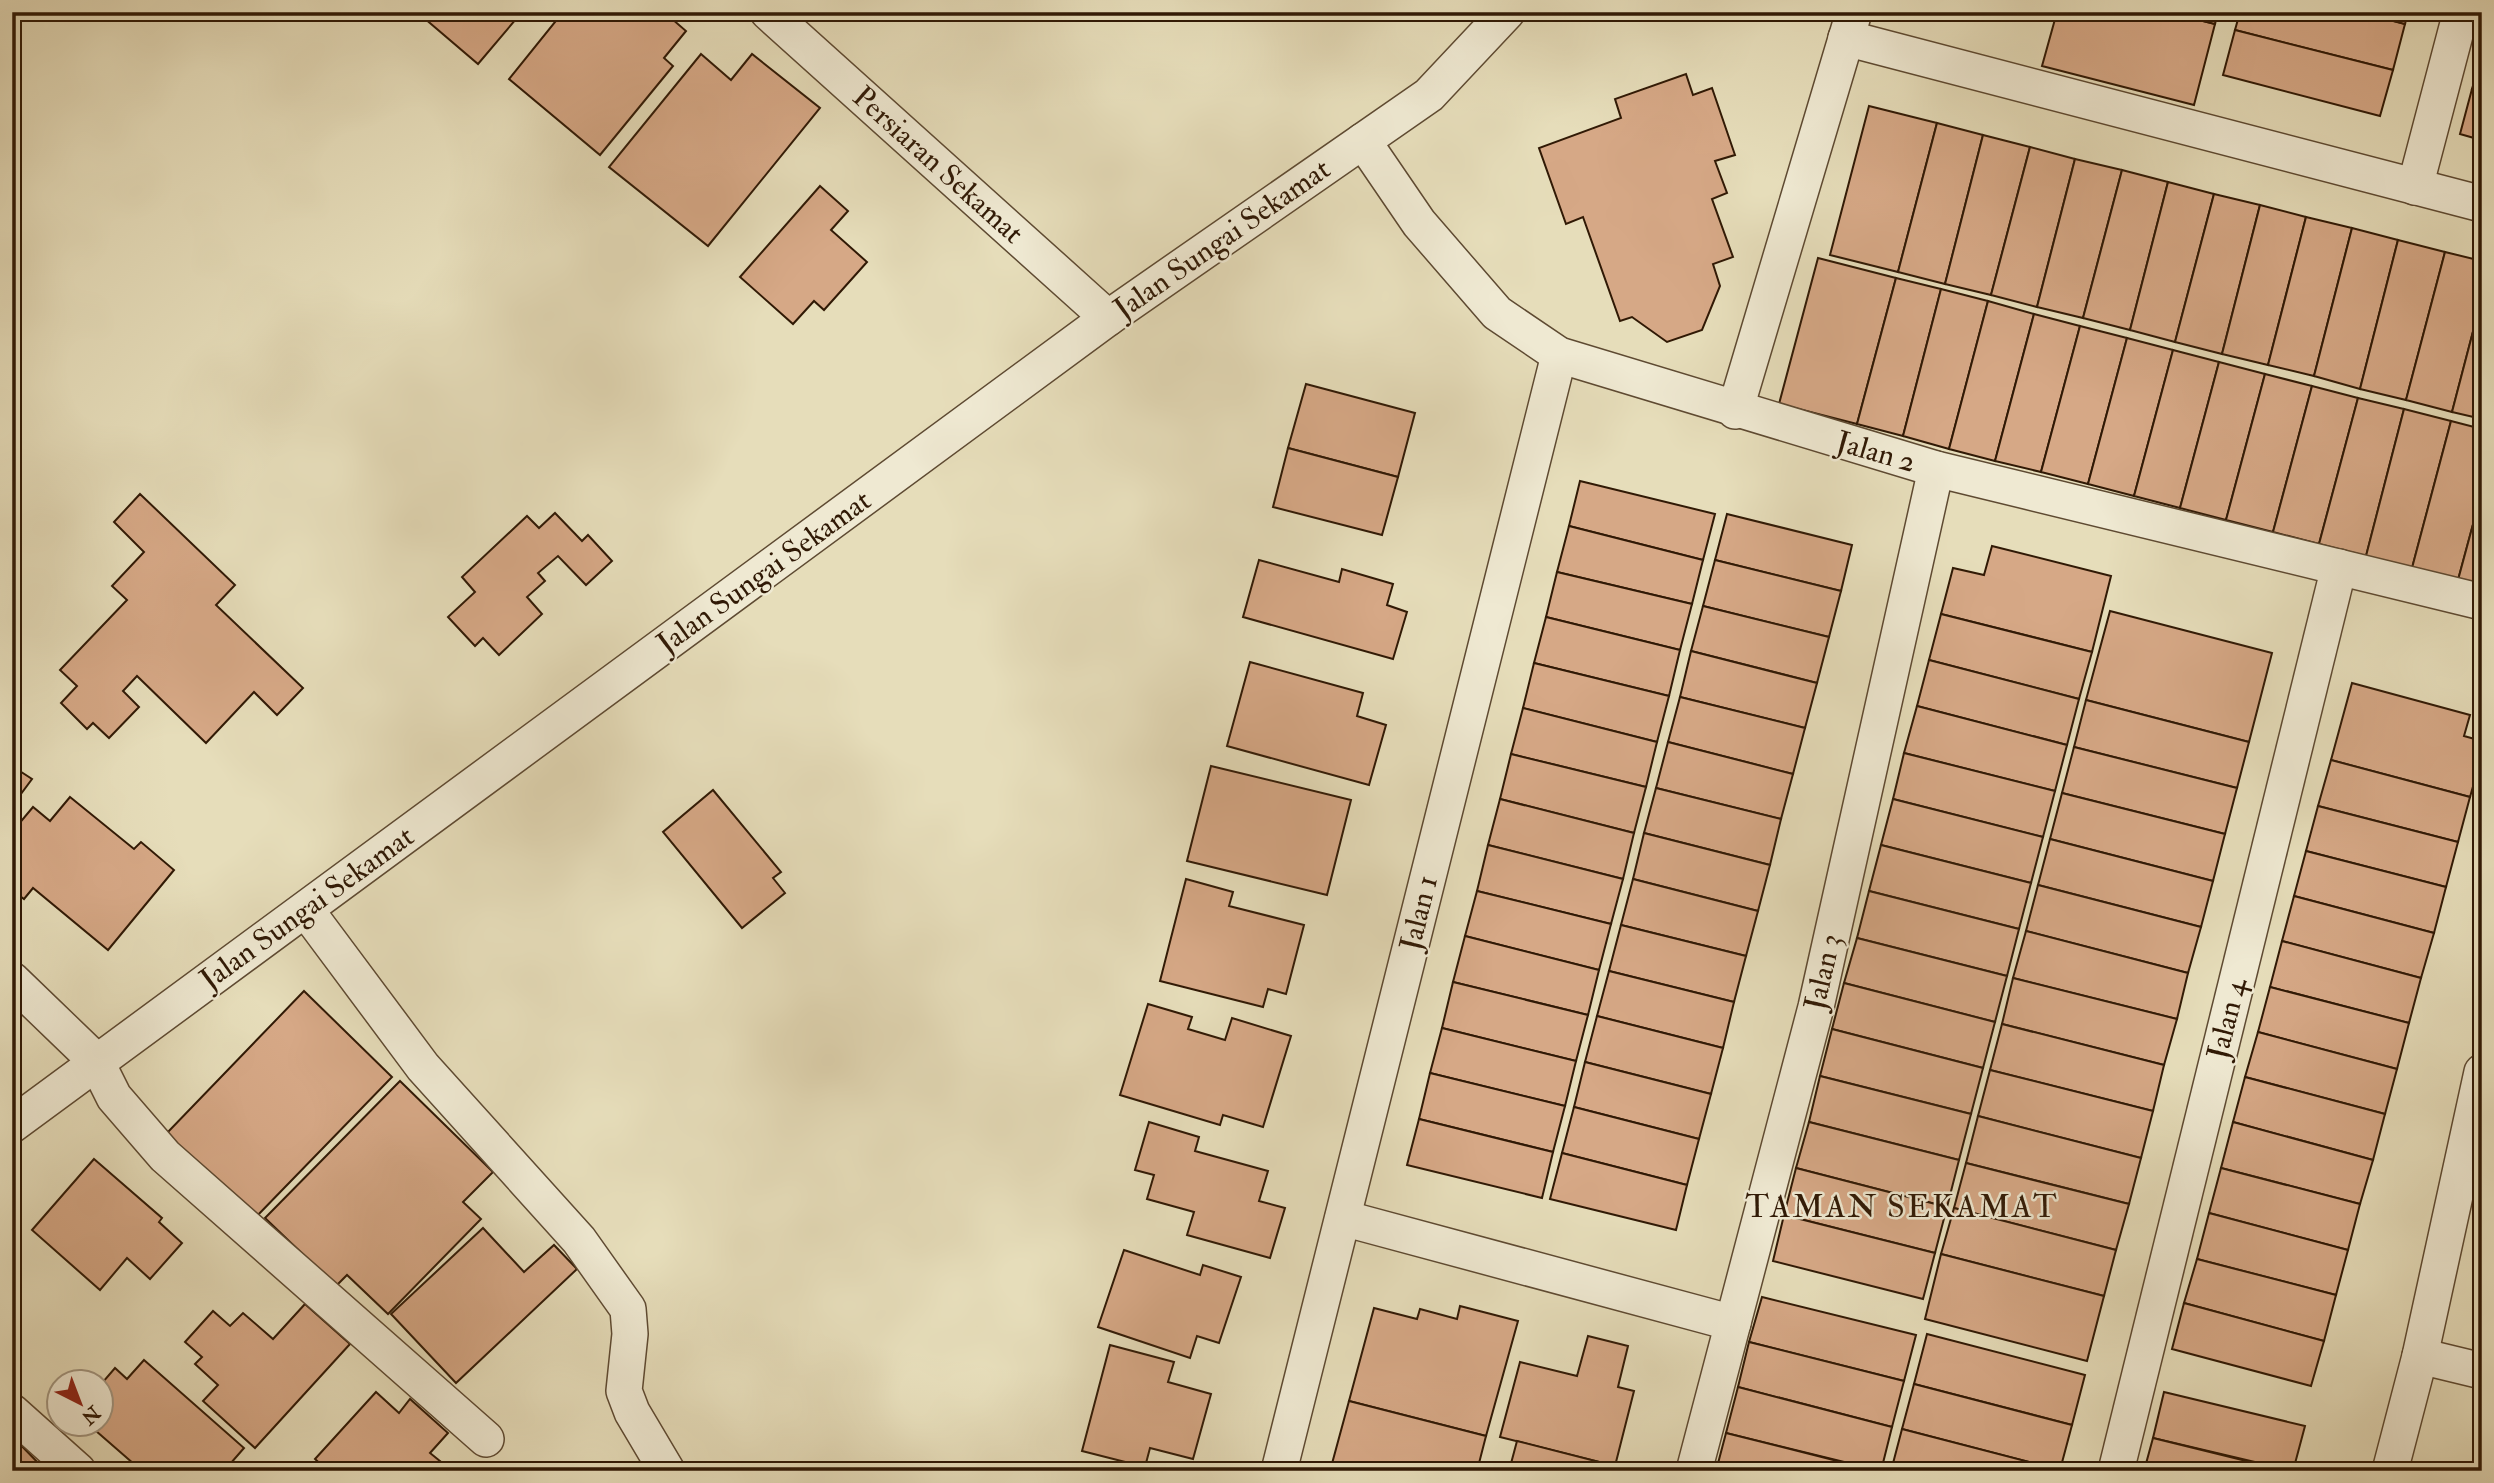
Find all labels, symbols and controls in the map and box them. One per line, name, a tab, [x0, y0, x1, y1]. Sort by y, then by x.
street label: Persiaran Sekamat	[845, 79, 1031, 252]
street label: Jalan Sungai Sekamat	[1106, 150, 1338, 328]
street label: Jalan 2	[1831, 423, 1920, 481]
street label: Jalan Sungai Sekamat	[649, 482, 878, 663]
street label: Jalan Sungai Sekamat	[192, 818, 421, 999]
street label: Jalan 1	[1392, 871, 1446, 955]
street label: Jalan 3	[1796, 930, 1850, 1015]
street label: Jalan 4	[2199, 973, 2255, 1064]
district label: TAMAN SEKAMAT	[1745, 1187, 2059, 1227]
north arrow	[46, 1368, 116, 1438]
text: N	[76, 1400, 106, 1430]

